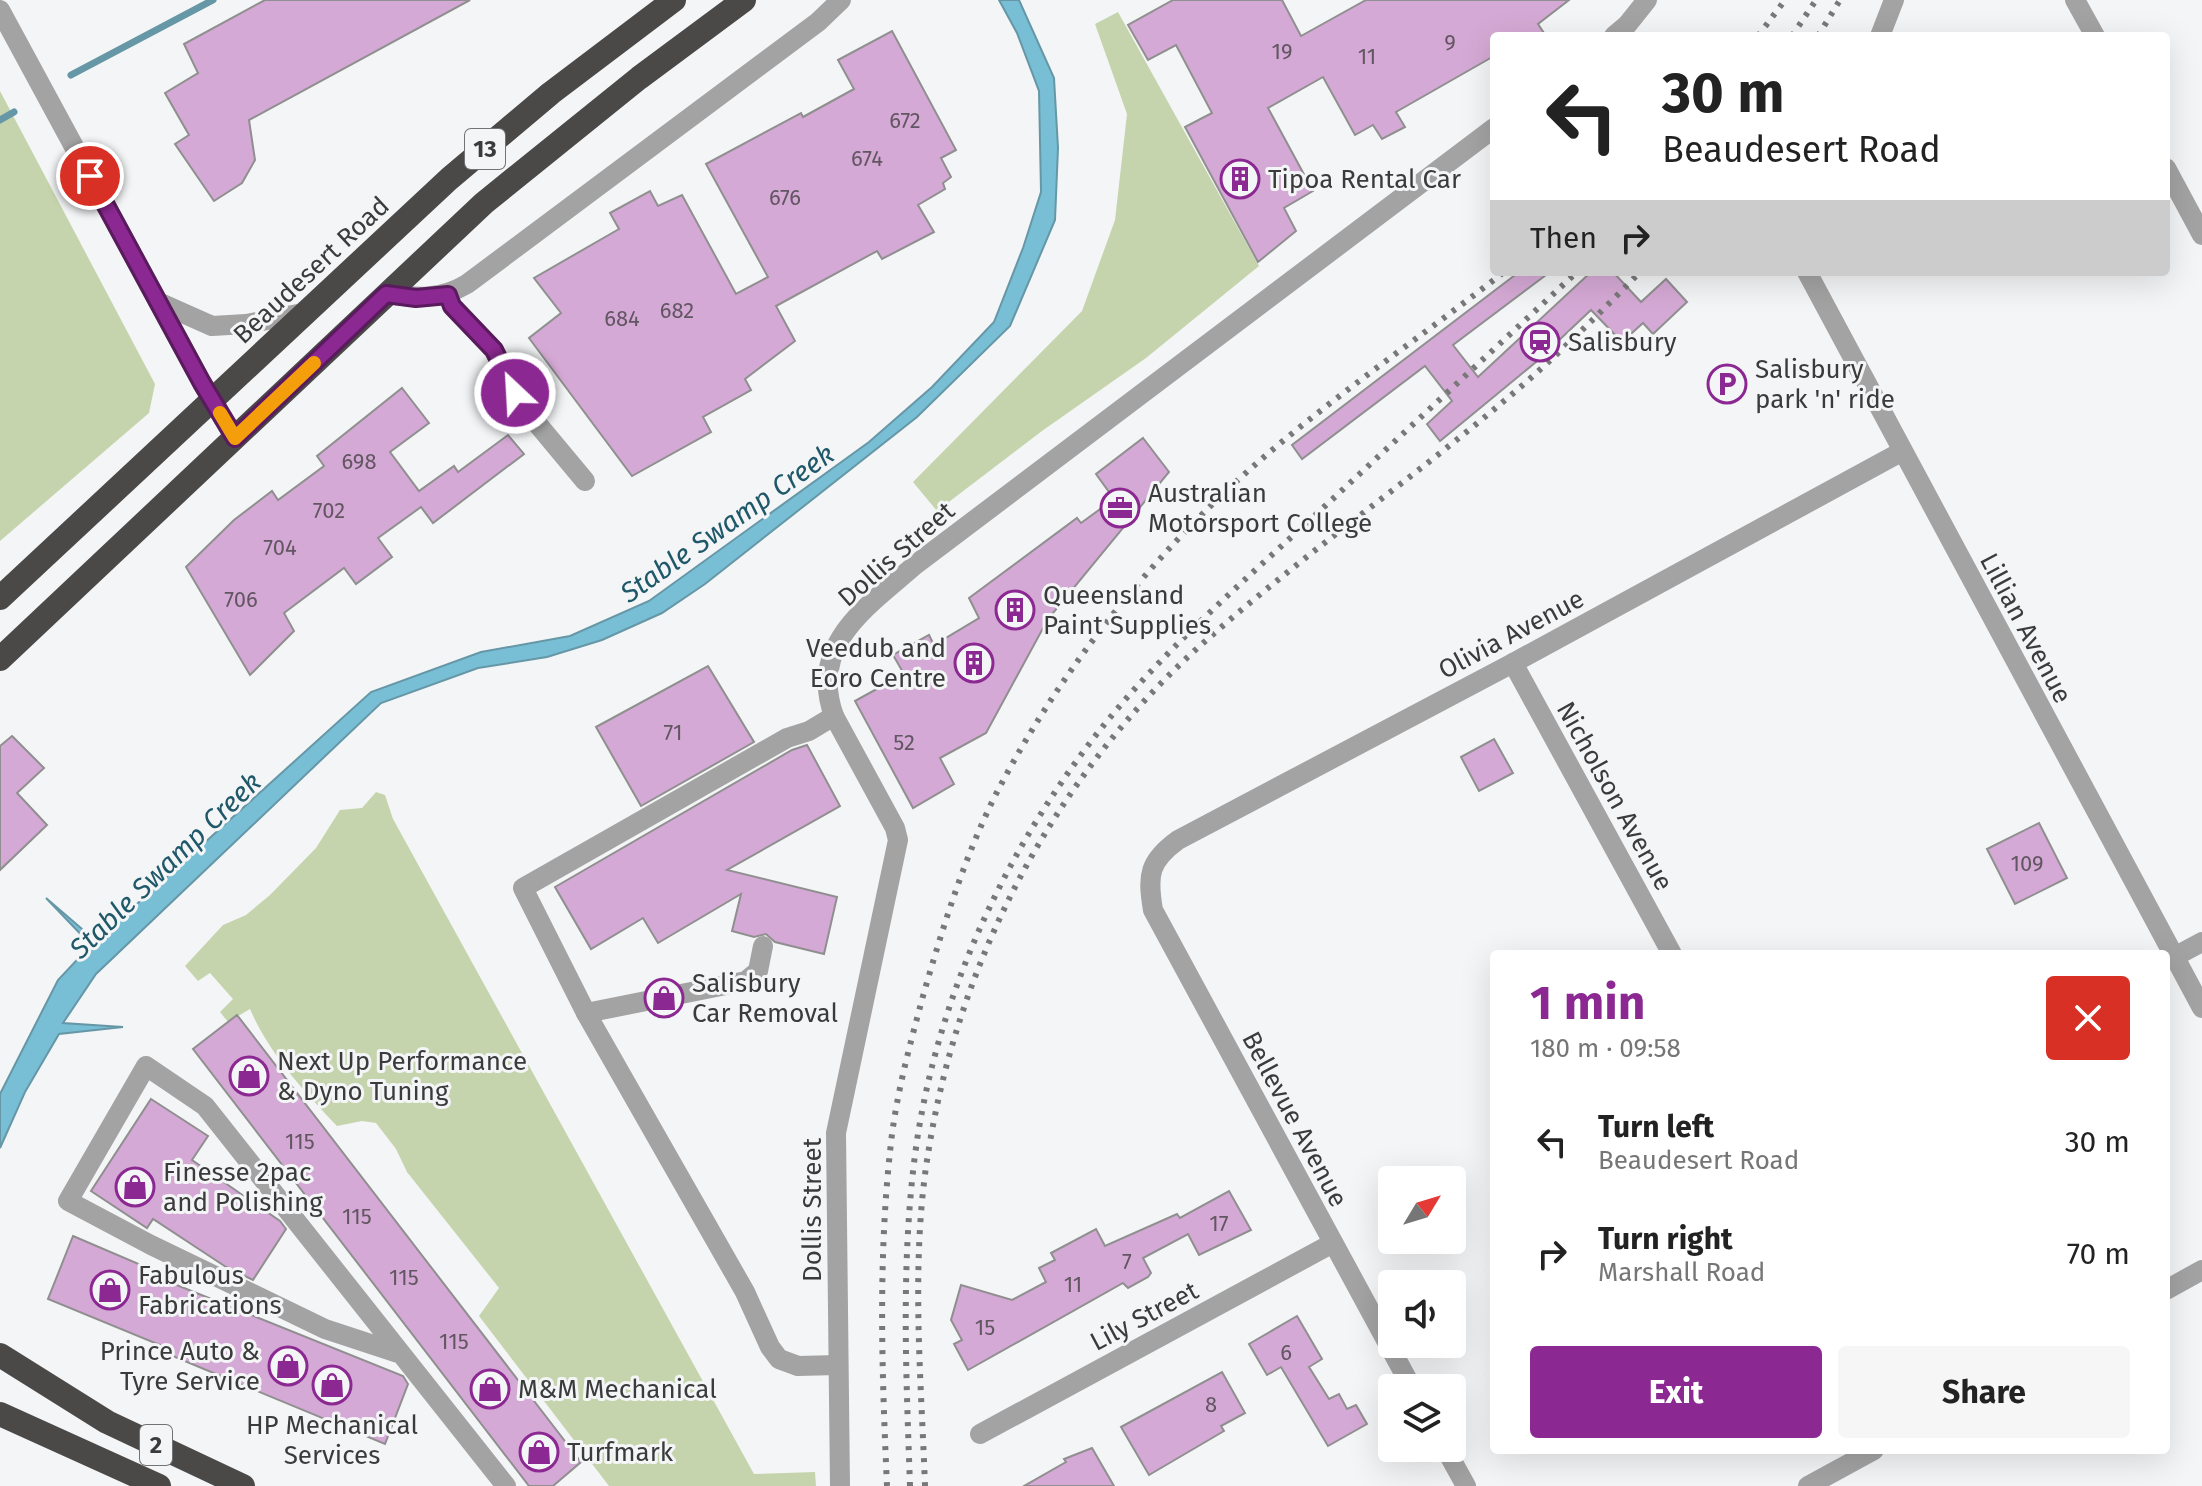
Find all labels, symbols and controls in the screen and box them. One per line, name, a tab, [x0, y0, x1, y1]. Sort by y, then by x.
house number: 9	[1444, 29, 1456, 56]
house number: 19	[1271, 38, 1293, 65]
house number: 11	[1358, 43, 1376, 70]
text: 30 m	[1662, 60, 1784, 127]
icon: left	[1530, 64, 1634, 168]
house number: 672	[889, 107, 921, 134]
text: Beaudesert Road	[1662, 128, 1941, 172]
road number: 13	[465, 129, 505, 169]
pin	[56, 142, 124, 210]
house number: 674	[851, 145, 883, 172]
icon: arrive	[68, 154, 112, 198]
building icon: Tipoa Rental Car	[1219, 158, 1261, 200]
place label: Tipoa Rental Car	[1268, 164, 1461, 195]
house number: 676	[769, 184, 801, 211]
street label: Beaudesert Road	[227, 190, 396, 350]
icon: right	[1613, 216, 1657, 260]
text: Then	[1530, 220, 1597, 256]
house number: 682	[660, 297, 694, 324]
house number: 684	[604, 305, 640, 332]
station icon: Salisbury	[1519, 321, 1561, 363]
place label: Salisbury	[1568, 327, 1677, 358]
position arrow	[473, 351, 557, 435]
place label: Salisbury park 'n' ride	[1755, 354, 1895, 415]
parking icon: Salisbury park 'n' ride	[1706, 363, 1748, 405]
water label: Stable Swamp Creek	[613, 437, 841, 610]
house number: 698	[341, 448, 377, 475]
place label: Australian Motorsport College	[1148, 478, 1372, 539]
office icon: Australian Motorsport College	[1099, 487, 1141, 529]
street label: Dollis Street	[832, 495, 961, 613]
house number: 702	[313, 497, 345, 524]
house number: 704	[263, 534, 297, 561]
street label: Lillian Avenue	[1973, 548, 2078, 709]
place label: Queensland Paint Supplies	[1043, 580, 1211, 641]
street label: Olivia Avenue	[1433, 583, 1589, 686]
house number: 706	[224, 586, 258, 613]
building icon: Queensland Paint Supplies	[994, 589, 1036, 631]
place label: Veedub and Eoro Centre	[806, 633, 946, 694]
building icon: Veedub and Eoro Centre	[953, 642, 995, 684]
street label: Nicholson Avenue	[1550, 696, 1679, 896]
house number: 71	[664, 719, 682, 746]
house number: 52	[893, 729, 915, 756]
water label: Stable Swamp Creek	[62, 765, 268, 966]
house number: 109	[2010, 850, 2044, 877]
place label: Salisbury Car Removal	[692, 968, 839, 1029]
text: 1 min	[1530, 974, 1645, 1032]
button: close	[2046, 976, 2130, 1060]
shop icon: Salisbury Car Removal	[643, 977, 685, 1019]
street label: Bellevue Avenue	[1235, 1026, 1354, 1212]
text: 180 m · 09:58	[1530, 1033, 1681, 1064]
place label: Next Up Performance & Dyno Tuning	[277, 1046, 527, 1107]
shop icon: Next Up Performance & Dyno Tuning	[228, 1055, 270, 1097]
text: Turn left	[1598, 1109, 1714, 1145]
icon: left	[1530, 1120, 1574, 1164]
text: 30 m	[2065, 1124, 2130, 1160]
house number: 115	[285, 1128, 315, 1155]
street label: Dollis Street	[797, 1137, 828, 1282]
text: Beaudesert Road	[1598, 1145, 1799, 1176]
place label: Finesse 2pac and Polishing	[163, 1157, 323, 1218]
shop icon: Finesse 2pac and Polishing	[114, 1166, 156, 1208]
north arrow	[1378, 1166, 1466, 1254]
map controls	[1378, 1166, 1466, 1462]
house number: 115	[342, 1203, 372, 1230]
house number: 17	[1209, 1210, 1229, 1237]
text: Turn right	[1598, 1221, 1733, 1257]
icon: right	[1530, 1232, 1574, 1276]
text: 70 m	[2067, 1236, 2130, 1272]
house number: 7	[1122, 1248, 1132, 1275]
text: Marshall Road	[1598, 1257, 1765, 1288]
place label: Fabulous Fabrications	[138, 1260, 282, 1321]
house number: 115	[389, 1264, 419, 1291]
shop icon: Fabulous Fabrications	[89, 1269, 131, 1311]
button: sound	[1378, 1270, 1466, 1358]
house number: 11	[1064, 1271, 1082, 1298]
street label: Lily Street	[1085, 1275, 1204, 1358]
house number: 15	[975, 1314, 995, 1341]
house number: 115	[439, 1328, 469, 1355]
place label: Prince Auto & Tyre Service	[100, 1336, 260, 1397]
house number: 6	[1280, 1339, 1292, 1366]
shop icon: Prince Auto & Tyre Service	[267, 1345, 309, 1387]
button: Exit	[1530, 1346, 1822, 1438]
button: Share	[1838, 1346, 2130, 1438]
shop icon: HP Mechanical Services	[311, 1364, 353, 1406]
shop icon: M&M Mechanical	[469, 1368, 511, 1410]
place label: M&M Mechanical	[518, 1374, 717, 1405]
button: layers	[1378, 1374, 1466, 1462]
house number: 8	[1205, 1391, 1217, 1418]
place label: HP Mechanical Services	[246, 1410, 418, 1471]
road number: 2	[140, 1425, 172, 1465]
shop icon: Turfmark	[518, 1431, 560, 1473]
place label: Turfmark	[567, 1437, 674, 1468]

